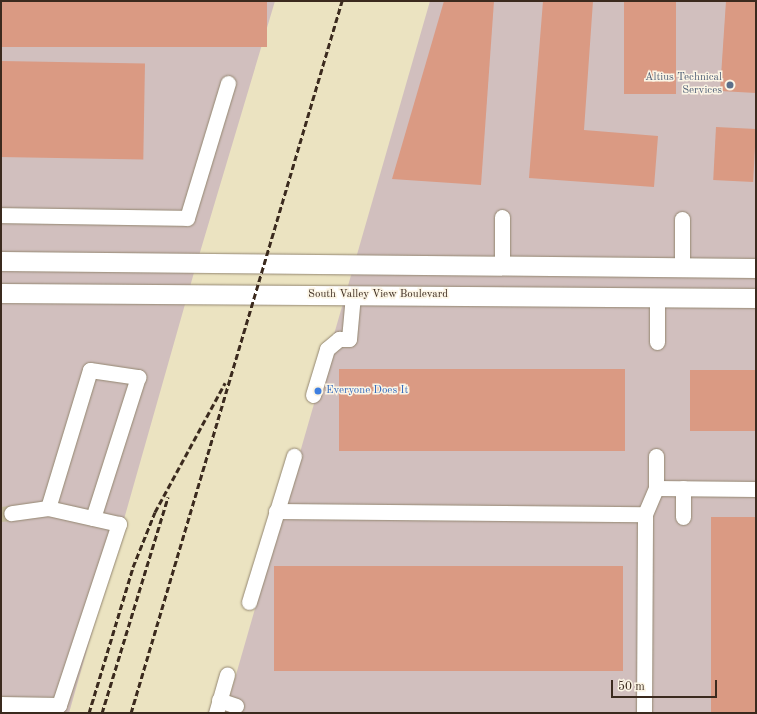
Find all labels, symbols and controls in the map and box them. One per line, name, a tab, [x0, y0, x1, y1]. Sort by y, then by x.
place label: Altius Technical Services	[645, 72, 722, 98]
marker: Altius Technical Services	[725, 80, 735, 90]
street label: South Valley View Boulevard	[308, 288, 448, 302]
place label: Everyone Does It	[326, 384, 408, 398]
marker: Everyone Does It	[313, 386, 323, 396]
scale bar	[613, 672, 719, 698]
text: 50 m	[618, 681, 645, 693]

